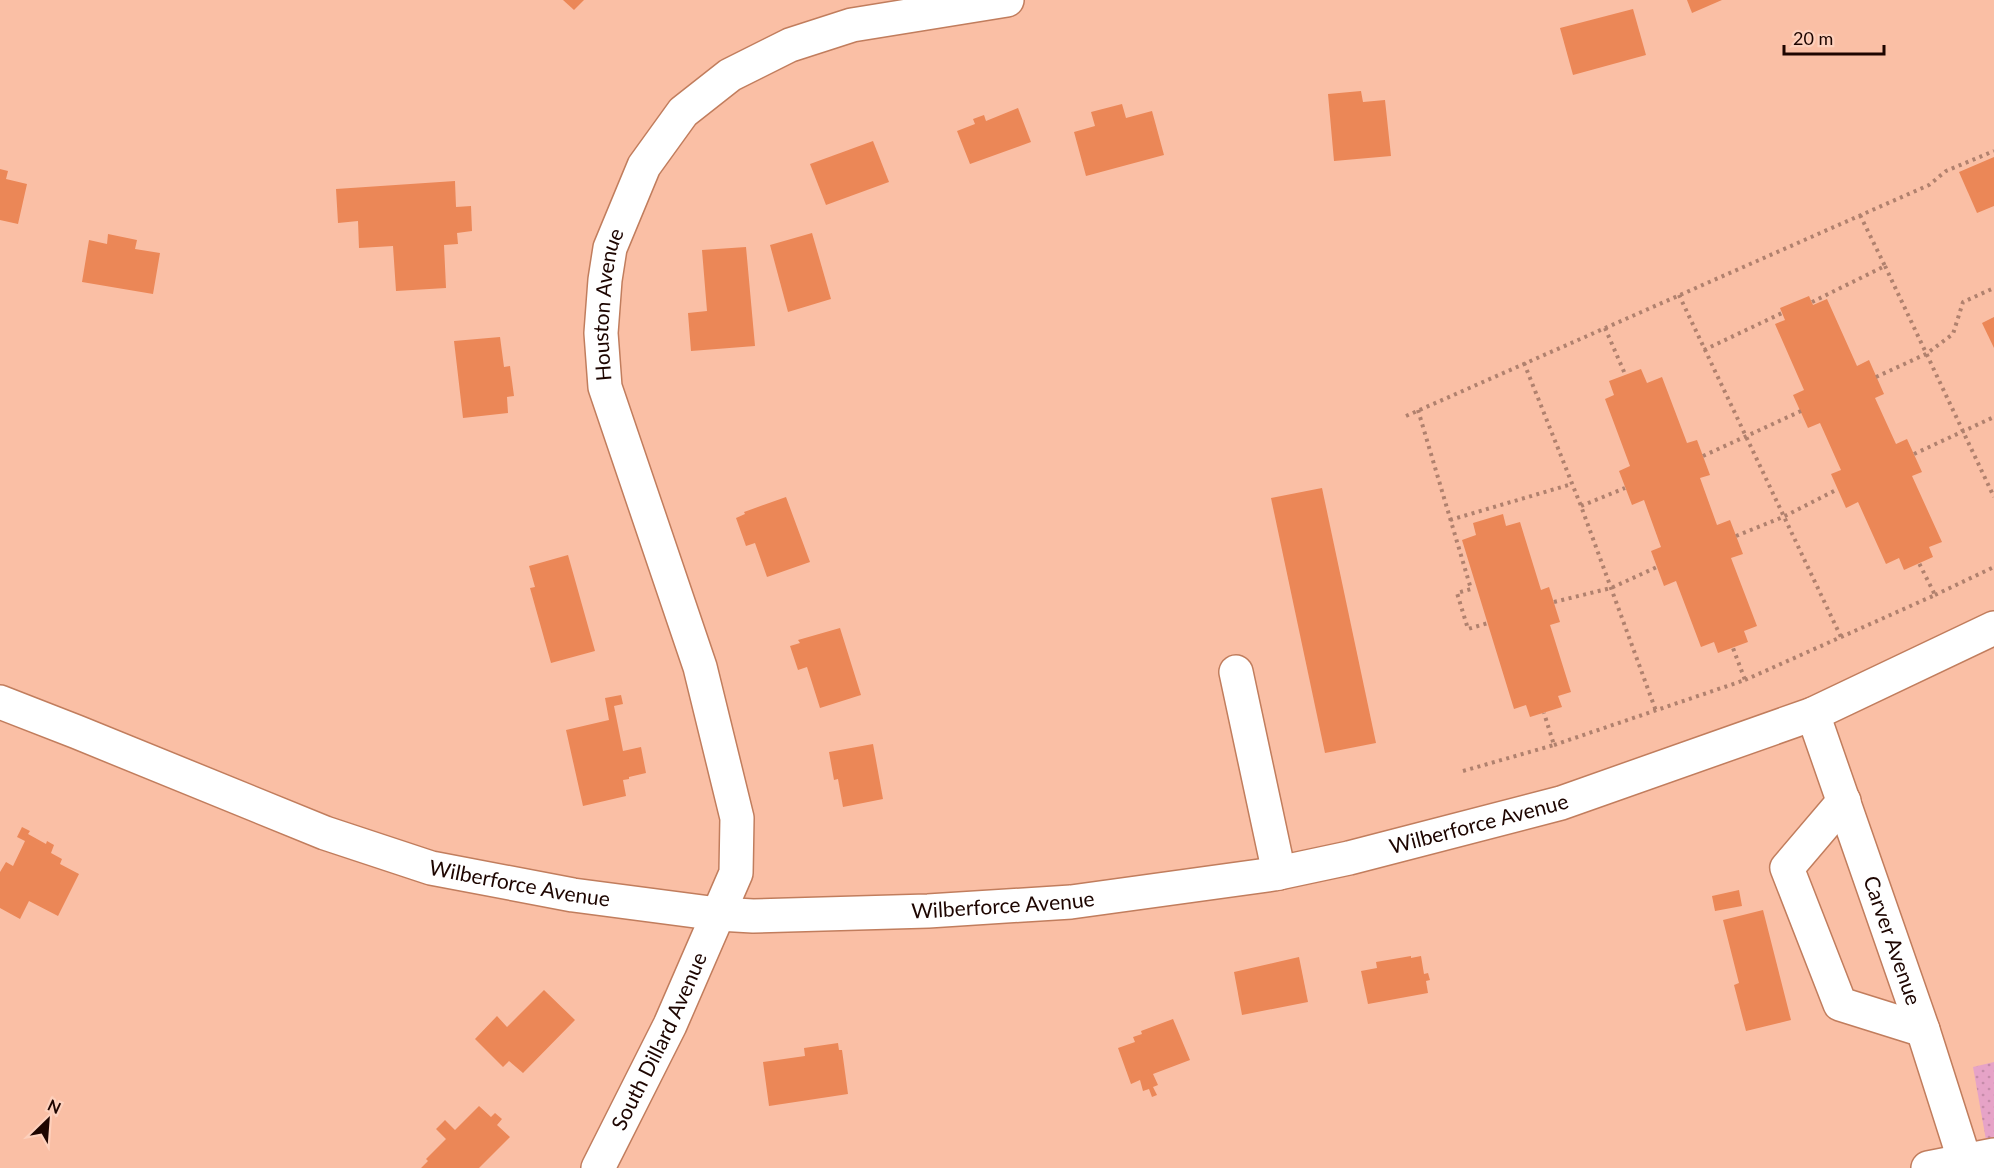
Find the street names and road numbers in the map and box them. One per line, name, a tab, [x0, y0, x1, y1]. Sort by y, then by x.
street label: Houston Avenue	[587, 224, 628, 382]
street label: Wilberforce Avenue	[1386, 787, 1571, 858]
street label: Wilberforce Avenue	[427, 854, 612, 911]
street label: Carver Avenue	[1859, 872, 1927, 1008]
street label: Wilberforce Avenue	[911, 885, 1096, 922]
street label: South Dillard Avenue	[605, 948, 711, 1134]

